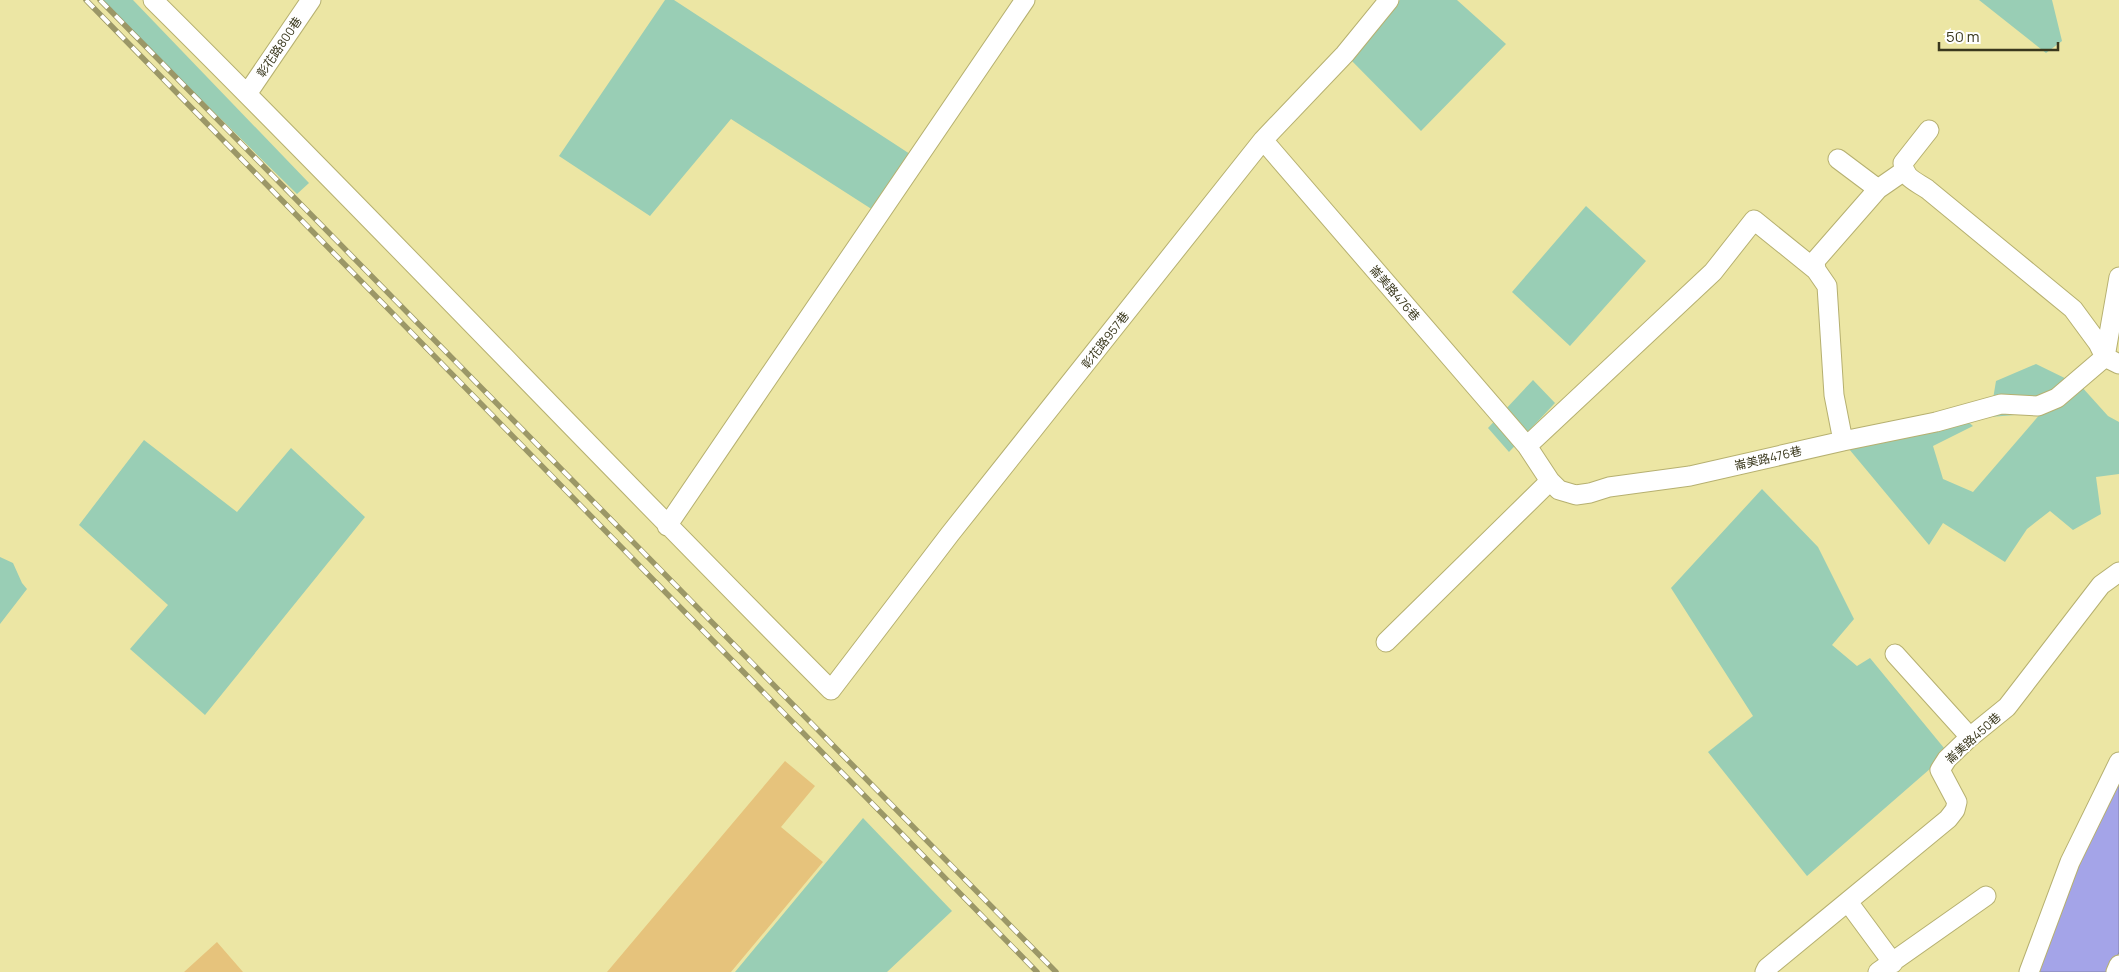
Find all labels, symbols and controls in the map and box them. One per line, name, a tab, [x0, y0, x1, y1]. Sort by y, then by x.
street label: 彰花路800巷	[252, 13, 306, 81]
scale bar	[1939, 20, 2058, 52]
text: 50 m	[1946, 26, 1980, 47]
street label: 崙美路476巷	[1366, 262, 1424, 324]
street label: 彰花路957巷	[1077, 308, 1133, 372]
street label: 崙美路476巷	[1733, 442, 1803, 474]
street label: 崙美路450巷	[1942, 708, 2004, 768]

